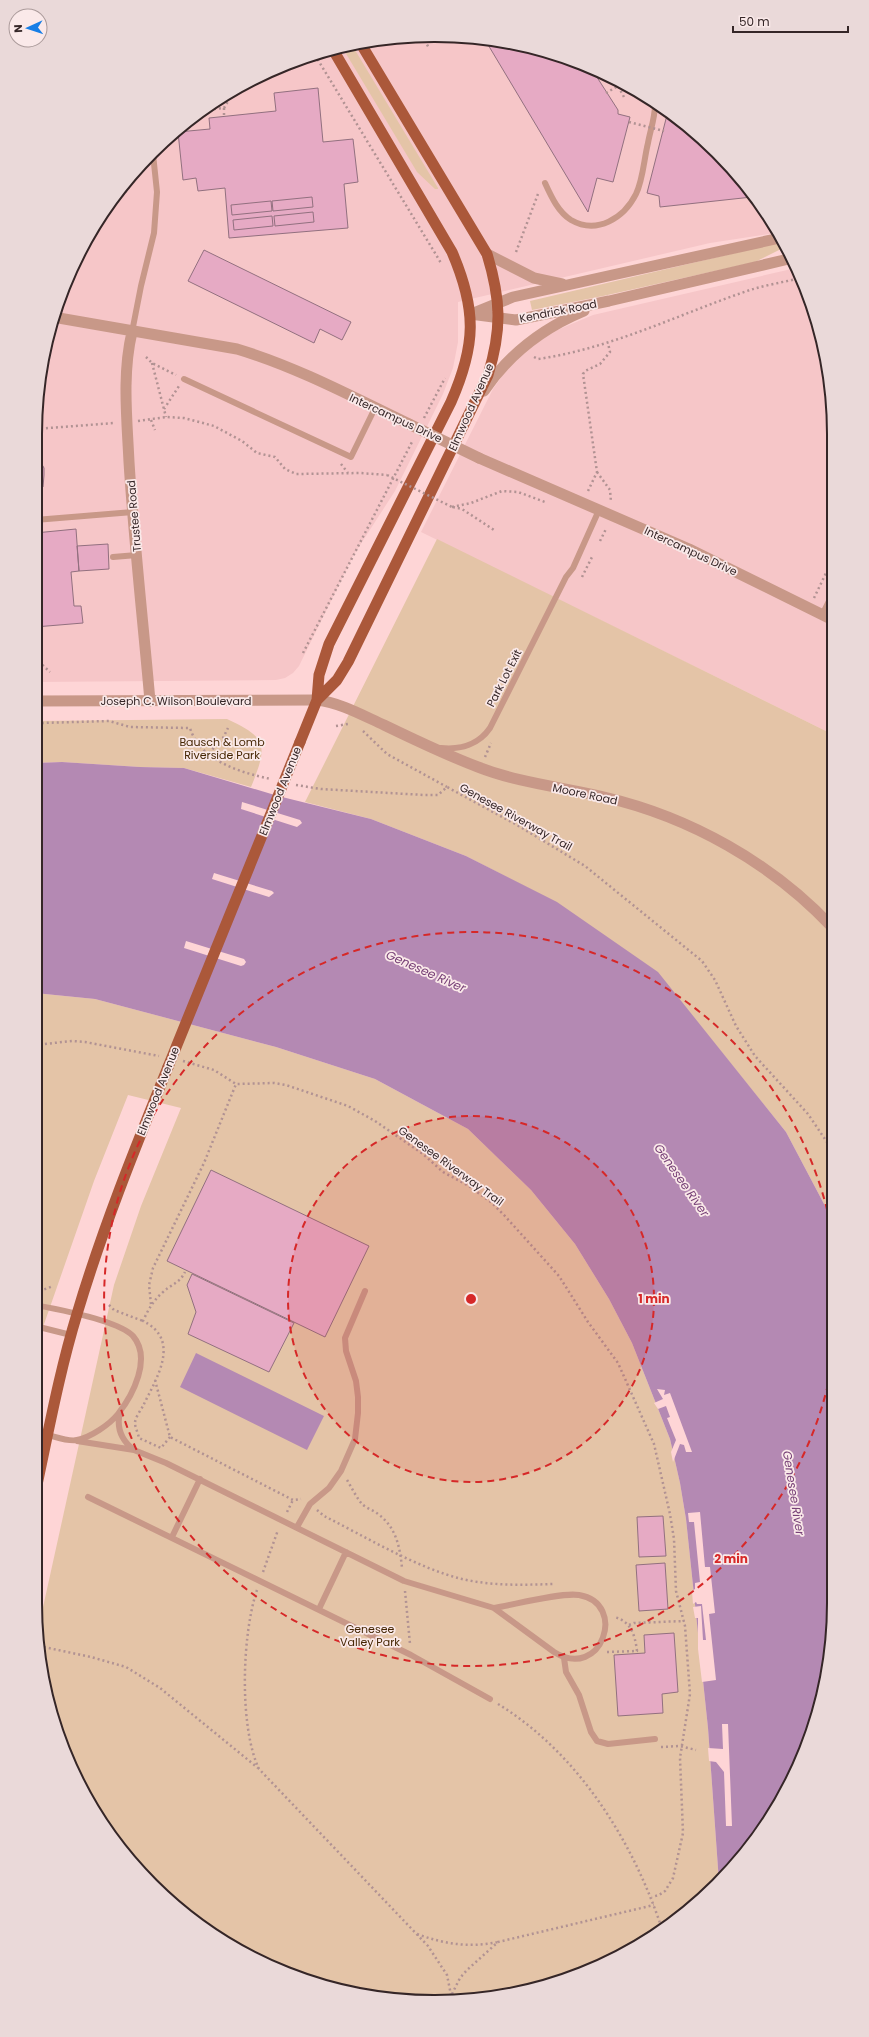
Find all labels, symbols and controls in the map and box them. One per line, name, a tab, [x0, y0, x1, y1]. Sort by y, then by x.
north arrow	[8, 8, 48, 48]
scale bar	[733, 8, 848, 34]
text: 50 m	[739, 13, 770, 30]
text: N	[10, 24, 26, 33]
street label: Kendrick Road	[518, 296, 598, 326]
street label: Elmwood Avenue	[444, 360, 498, 453]
street label: Intercampus Drive	[347, 389, 445, 447]
street label: Trustee Road	[123, 479, 145, 553]
street label: Intercampus Drive	[642, 522, 740, 580]
street label: Park Lot Exit	[483, 646, 525, 710]
street label: Joseph C. Wilson Boulevard	[101, 693, 252, 709]
park label: Bausch & Lomb Riverside Park	[179, 734, 265, 763]
street label: Elmwood Avenue	[255, 744, 305, 838]
street label: Genesee Riverway Trail	[457, 779, 575, 855]
street label: Moore Road	[551, 779, 619, 809]
water label: Genesee River	[383, 946, 469, 996]
street label: Elmwood Avenue	[133, 1044, 183, 1138]
street label: Genesee Riverway Trail	[395, 1122, 507, 1210]
water label: Genesee River	[651, 1140, 714, 1220]
text: 1 min	[638, 1290, 670, 1307]
centre of rings	[464, 1292, 478, 1306]
water label: Genesee River	[779, 1449, 809, 1537]
text: 2 min	[714, 1550, 748, 1567]
park label: Genesee Valley Park	[340, 1621, 400, 1650]

